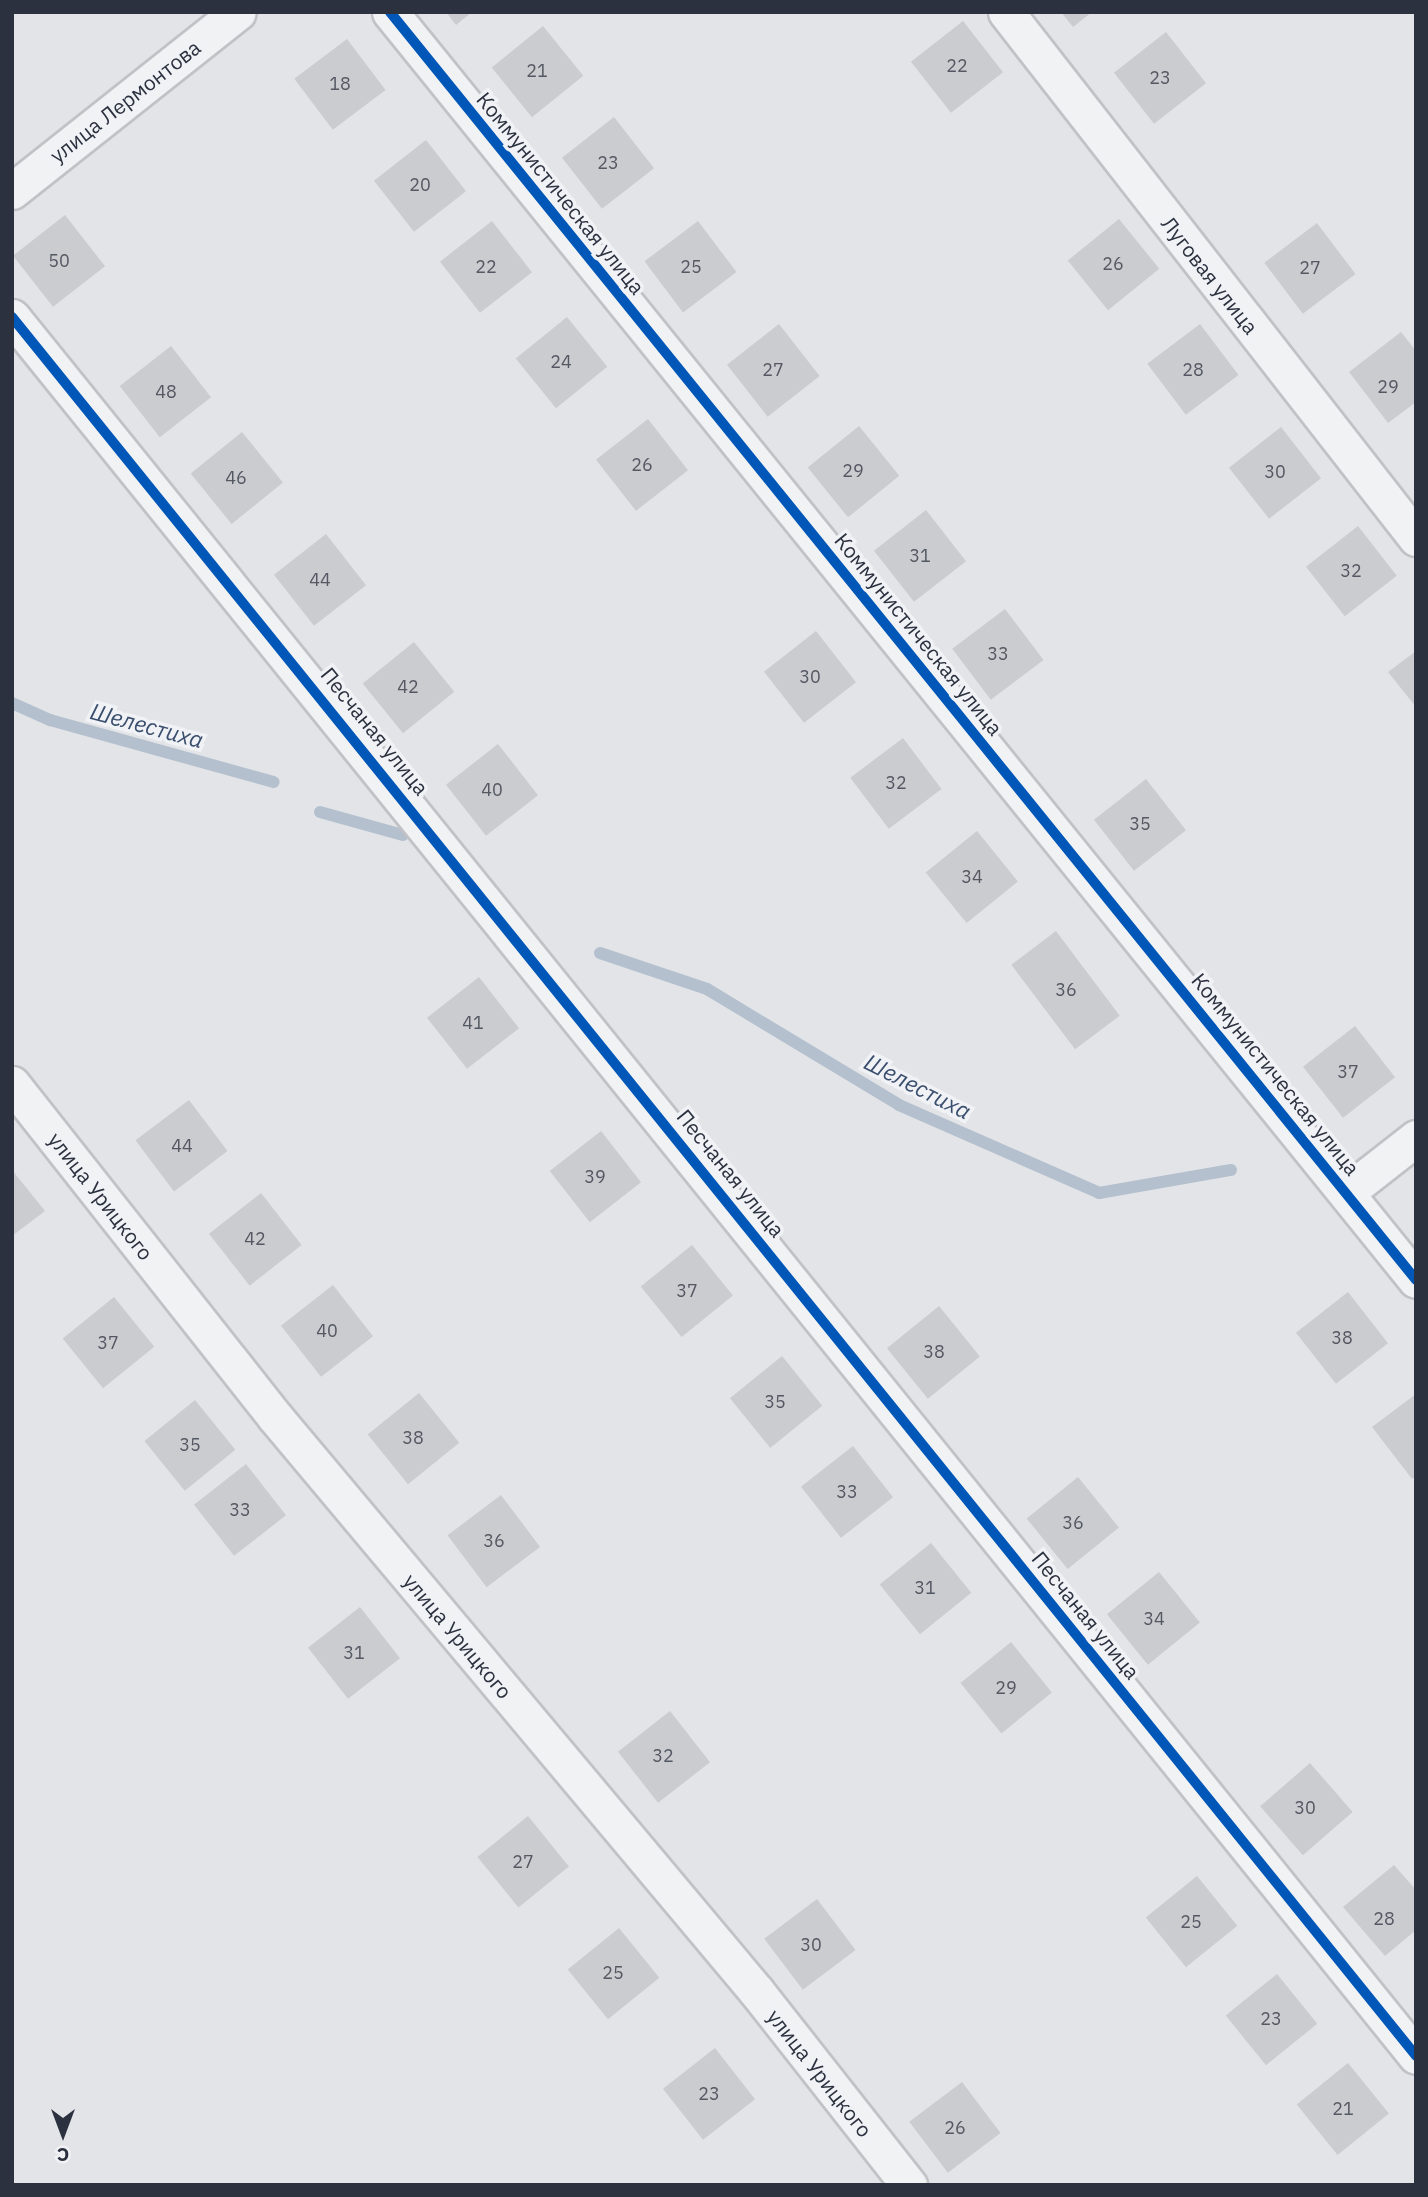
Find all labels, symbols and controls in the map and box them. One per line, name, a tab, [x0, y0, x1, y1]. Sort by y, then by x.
street label: улица Лермонтова	[45, 34, 205, 168]
house number: 22	[946, 55, 968, 77]
house number: 21	[526, 60, 548, 82]
house number: 23	[1149, 67, 1171, 89]
house number: 18	[329, 73, 351, 95]
street label: Коммунистическая улица	[472, 87, 650, 299]
house number: 23	[597, 152, 619, 174]
house number: 20	[409, 174, 431, 196]
street label: Луговая улица	[1156, 211, 1264, 339]
house number: 50	[48, 250, 70, 272]
house number: 26	[1102, 253, 1124, 275]
house number: 22	[475, 256, 497, 278]
house number: 25	[680, 256, 702, 278]
house number: 27	[1299, 257, 1321, 279]
house number: 24	[550, 351, 572, 373]
house number: 27	[762, 359, 784, 381]
house number: 28	[1182, 359, 1204, 381]
house number: 29	[1377, 376, 1399, 398]
house number: 48	[155, 381, 177, 403]
house number: 26	[631, 454, 653, 476]
house number: 29	[842, 460, 864, 482]
house number: 30	[1264, 461, 1286, 483]
house number: 46	[225, 467, 247, 489]
street label: Коммунистическая улица	[830, 528, 1008, 740]
house number: 31	[909, 545, 931, 567]
house number: 32	[1340, 560, 1362, 582]
house number: 44	[309, 569, 331, 591]
house number: 33	[987, 643, 1009, 665]
street label: Песчаная улица	[316, 662, 434, 800]
house number: 30	[799, 666, 821, 688]
house number: 42	[397, 676, 419, 698]
water label: Шелестиха	[87, 697, 207, 753]
house number: 32	[885, 772, 907, 794]
house number: 40	[481, 779, 503, 801]
house number: 35	[1129, 813, 1151, 835]
house number: 34	[961, 866, 983, 888]
street label: Коммунистическая улица	[1187, 968, 1365, 1180]
house number: 36	[1055, 979, 1077, 1001]
house number: 41	[462, 1012, 484, 1034]
water label: Шелестиха	[860, 1047, 976, 1125]
house number: 37	[1337, 1061, 1359, 1083]
street label: Песчаная улица	[672, 1104, 790, 1242]
street label: улица Урицкого	[43, 1127, 159, 1265]
house number: 44	[171, 1135, 193, 1157]
house number: 39	[584, 1166, 606, 1188]
house number: 42	[244, 1228, 266, 1250]
house number: 37	[676, 1280, 698, 1302]
house number: 40	[316, 1320, 338, 1342]
house number: 38	[1331, 1327, 1353, 1349]
house number: 37	[97, 1332, 119, 1354]
house number: 38	[923, 1341, 945, 1363]
house number: 35	[764, 1391, 786, 1413]
house number: 38	[402, 1427, 424, 1449]
house number: 35	[179, 1434, 201, 1456]
house number: 33	[836, 1481, 858, 1503]
house number: 33	[229, 1499, 251, 1521]
house number: 36	[1062, 1512, 1084, 1534]
house number: 36	[483, 1530, 505, 1552]
street label: Песчаная улица	[1027, 1546, 1145, 1684]
street label: улица Урицкого	[398, 1568, 518, 1704]
house number: 31	[914, 1577, 936, 1599]
house number: 34	[1143, 1608, 1165, 1630]
house number: 31	[343, 1642, 365, 1664]
house number: 29	[995, 1677, 1017, 1699]
house number: 32	[652, 1745, 674, 1767]
house number: 30	[1294, 1797, 1316, 1819]
house number: 27	[512, 1851, 534, 1873]
house number: 28	[1373, 1908, 1395, 1930]
house number: 25	[1180, 1911, 1202, 1933]
house number: 30	[800, 1934, 822, 1956]
house number: 25	[602, 1962, 624, 1984]
street label: улица Урицкого	[762, 2004, 878, 2142]
house number: 23	[1260, 2008, 1282, 2030]
house number: 23	[698, 2083, 720, 2105]
house number: 21	[1332, 2098, 1354, 2120]
north arrow	[28, 2099, 98, 2169]
house number: 26	[944, 2117, 966, 2139]
text: С	[57, 2143, 69, 2167]

